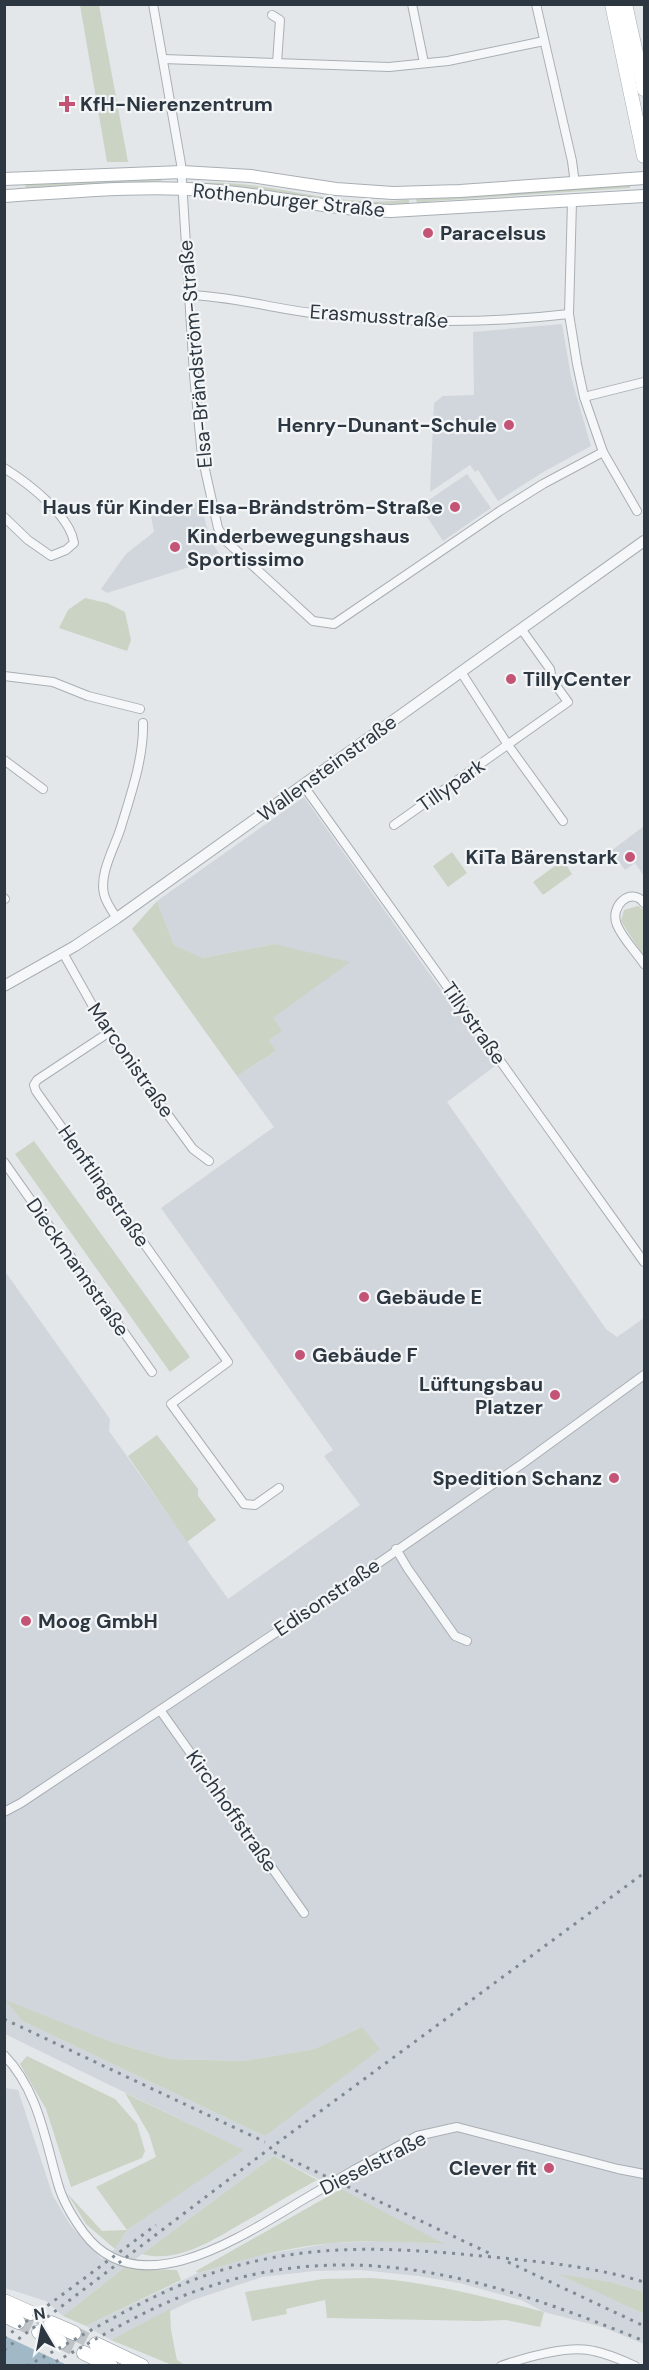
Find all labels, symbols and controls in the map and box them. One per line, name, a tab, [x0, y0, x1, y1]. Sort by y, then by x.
place label: KfH-Nierenzentrum	[80, 91, 273, 117]
marker: KfH-Nierenzentrum	[58, 95, 76, 113]
street label: Rothenburger Straße	[192, 177, 386, 223]
place label: Paracelsus	[440, 220, 546, 246]
marker: Paracelsus	[421, 226, 435, 240]
street label: Elsa-Brändström-Straße	[172, 239, 218, 469]
street label: Erasmusstraße	[309, 298, 449, 334]
place label: Henry-Dunant-Schule	[277, 412, 497, 438]
marker: Henry-Dunant-Schule	[502, 418, 516, 432]
place label: Haus für Kinder Elsa-Brändström-Straße	[42, 494, 443, 520]
marker: Haus für Kinder Elsa-Brändström-Straße	[448, 500, 462, 514]
place label: Kinderbewegungshaus Sportissimo	[187, 523, 410, 572]
marker: Kinderbewegungshaus Sportissimo	[168, 540, 182, 554]
place label: TillyCenter	[523, 666, 631, 692]
marker: TillyCenter	[504, 672, 518, 686]
street label: Wallensteinstraße	[252, 709, 402, 827]
street label: Tillypark	[412, 752, 490, 818]
place label: KiTa Bärenstark	[465, 844, 618, 870]
marker: KiTa Bärenstark	[623, 850, 637, 864]
street label: Tillystraße	[436, 976, 512, 1070]
street label: Marconistraße	[82, 998, 180, 1122]
street label: Henftlingstraße	[52, 1120, 156, 1252]
street label: Dieckmannstraße	[21, 1193, 135, 1341]
place label: Gebäude E	[376, 1284, 482, 1310]
marker: Gebäude E	[357, 1290, 371, 1304]
place label: Gebäude F	[312, 1342, 418, 1368]
marker: Gebäude F	[293, 1348, 307, 1362]
place label: Lüftungsbau Platzer	[419, 1371, 543, 1420]
marker: Lüftungsbau Platzer	[548, 1388, 562, 1402]
place label: Spedition Schanz	[432, 1465, 602, 1491]
marker: Spedition Schanz	[607, 1471, 621, 1485]
street label: Edisonstraße	[269, 1552, 385, 1642]
place label: Moog GmbH	[38, 1608, 158, 1634]
marker: Moog GmbH	[19, 1614, 33, 1628]
street label: Kirchhoffstraße	[180, 1745, 284, 1877]
street label: Dieselstraße	[316, 2125, 430, 2201]
place label: Clever fit	[449, 2155, 537, 2181]
marker: Clever fit	[542, 2161, 556, 2175]
north arrow	[12, 2298, 72, 2358]
text: N	[32, 2302, 47, 2325]

